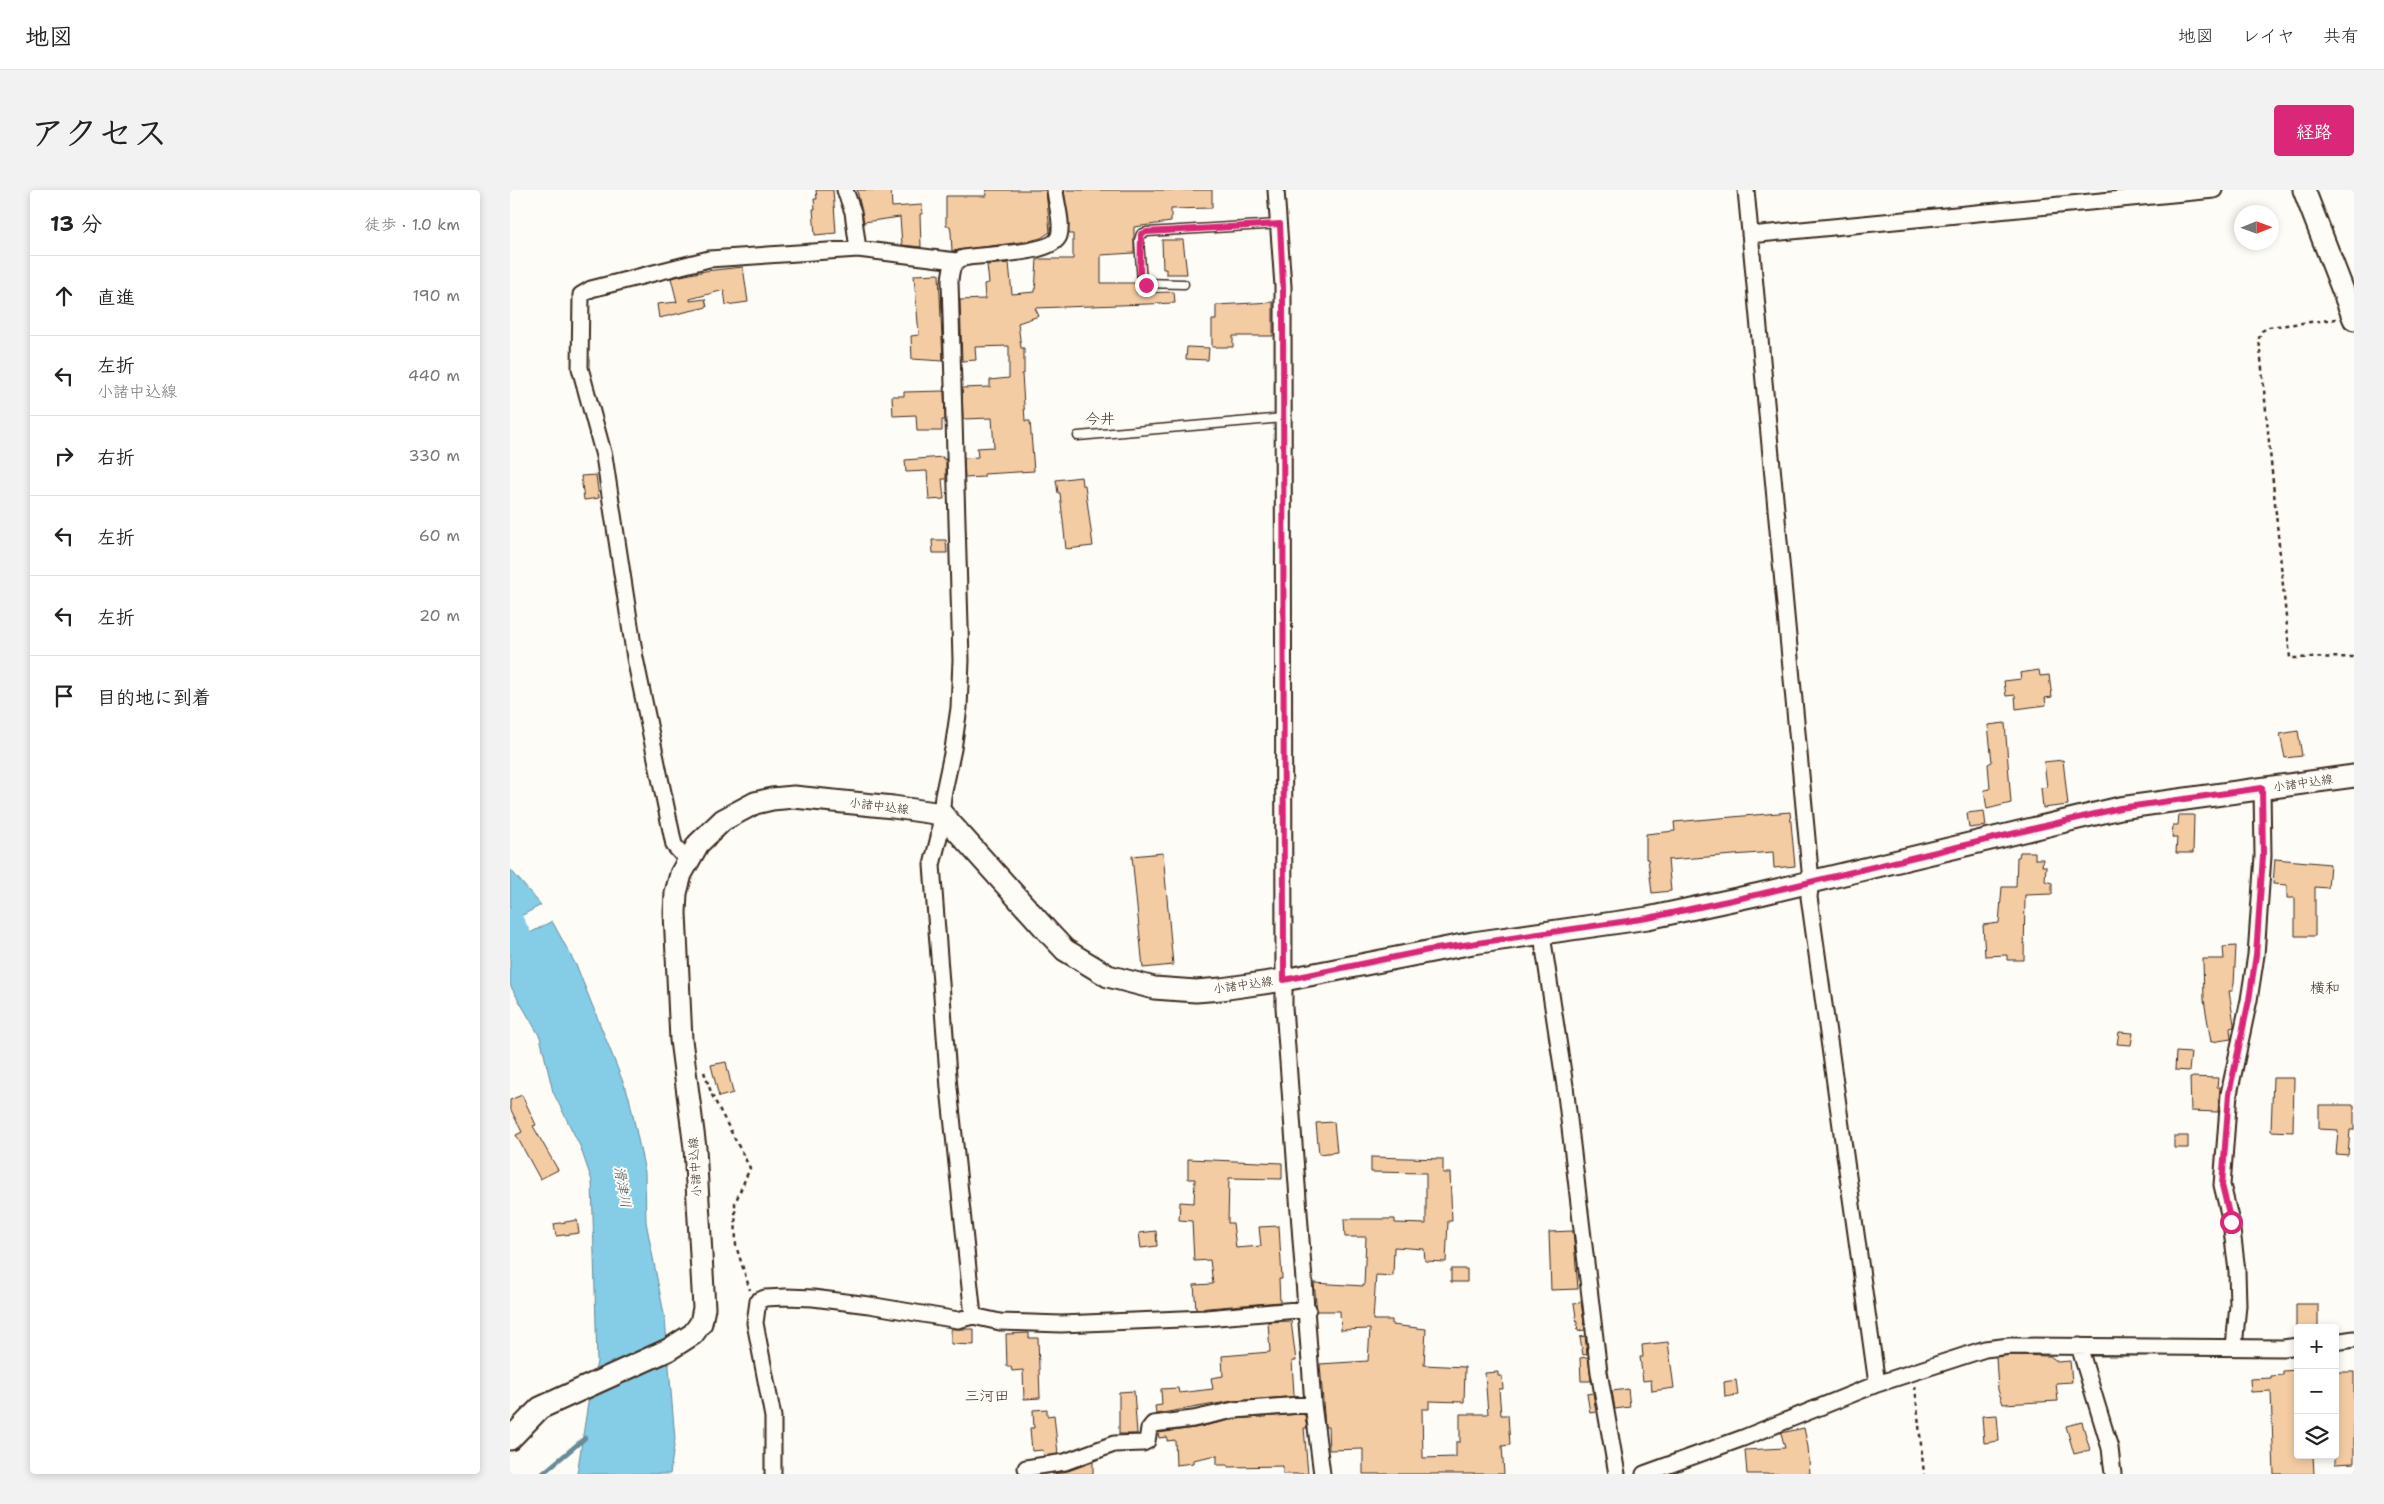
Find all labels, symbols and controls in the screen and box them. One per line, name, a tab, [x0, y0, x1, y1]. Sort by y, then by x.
text: 地図	[25, 21, 73, 53]
text: 地図	[2178, 24, 2214, 48]
text: レイヤ	[2242, 24, 2295, 48]
text: 共有	[2323, 24, 2359, 48]
button: 経路	[2274, 105, 2354, 156]
text: アクセス	[30, 109, 168, 156]
north arrow	[2234, 205, 2279, 250]
text: 13 分	[50, 210, 102, 238]
text: 徒歩 · 1.0 km	[364, 214, 460, 235]
route end	[1135, 274, 1158, 297]
icon: ahead	[50, 282, 78, 310]
text: 直進	[97, 285, 135, 310]
text: 190 m	[413, 285, 460, 306]
text: 左折	[97, 353, 135, 378]
icon: left	[50, 362, 78, 390]
text: 440 m	[408, 365, 460, 386]
text: 小諸中込線	[97, 381, 177, 402]
district label: 今井	[1085, 409, 1115, 429]
icon: right	[50, 442, 78, 470]
text: 右折	[97, 445, 135, 470]
text: 330 m	[408, 445, 460, 466]
icon: left	[50, 522, 78, 550]
text: 左折	[97, 525, 135, 550]
text: 60 m	[419, 525, 460, 546]
icon: left	[50, 602, 78, 630]
text: 左折	[97, 605, 135, 630]
text: 20 m	[419, 605, 460, 626]
icon: arrive	[50, 682, 78, 710]
text: 目的地に到着	[97, 685, 211, 710]
street label: 小諸中込線	[2272, 771, 2334, 795]
street label: 小諸中込線	[848, 794, 910, 818]
street label: 小諸中込線	[1212, 973, 1274, 997]
district label: 横和	[2310, 978, 2340, 998]
street label: 小諸中込線	[685, 1137, 705, 1197]
water label: 滑津川	[610, 1165, 636, 1209]
route start	[2220, 1211, 2243, 1234]
map controls	[2294, 1324, 2339, 1459]
button: +	[2294, 1324, 2339, 1369]
button: −	[2294, 1369, 2339, 1414]
district label: 三河田	[964, 1386, 1010, 1406]
button: layers	[2294, 1414, 2339, 1459]

